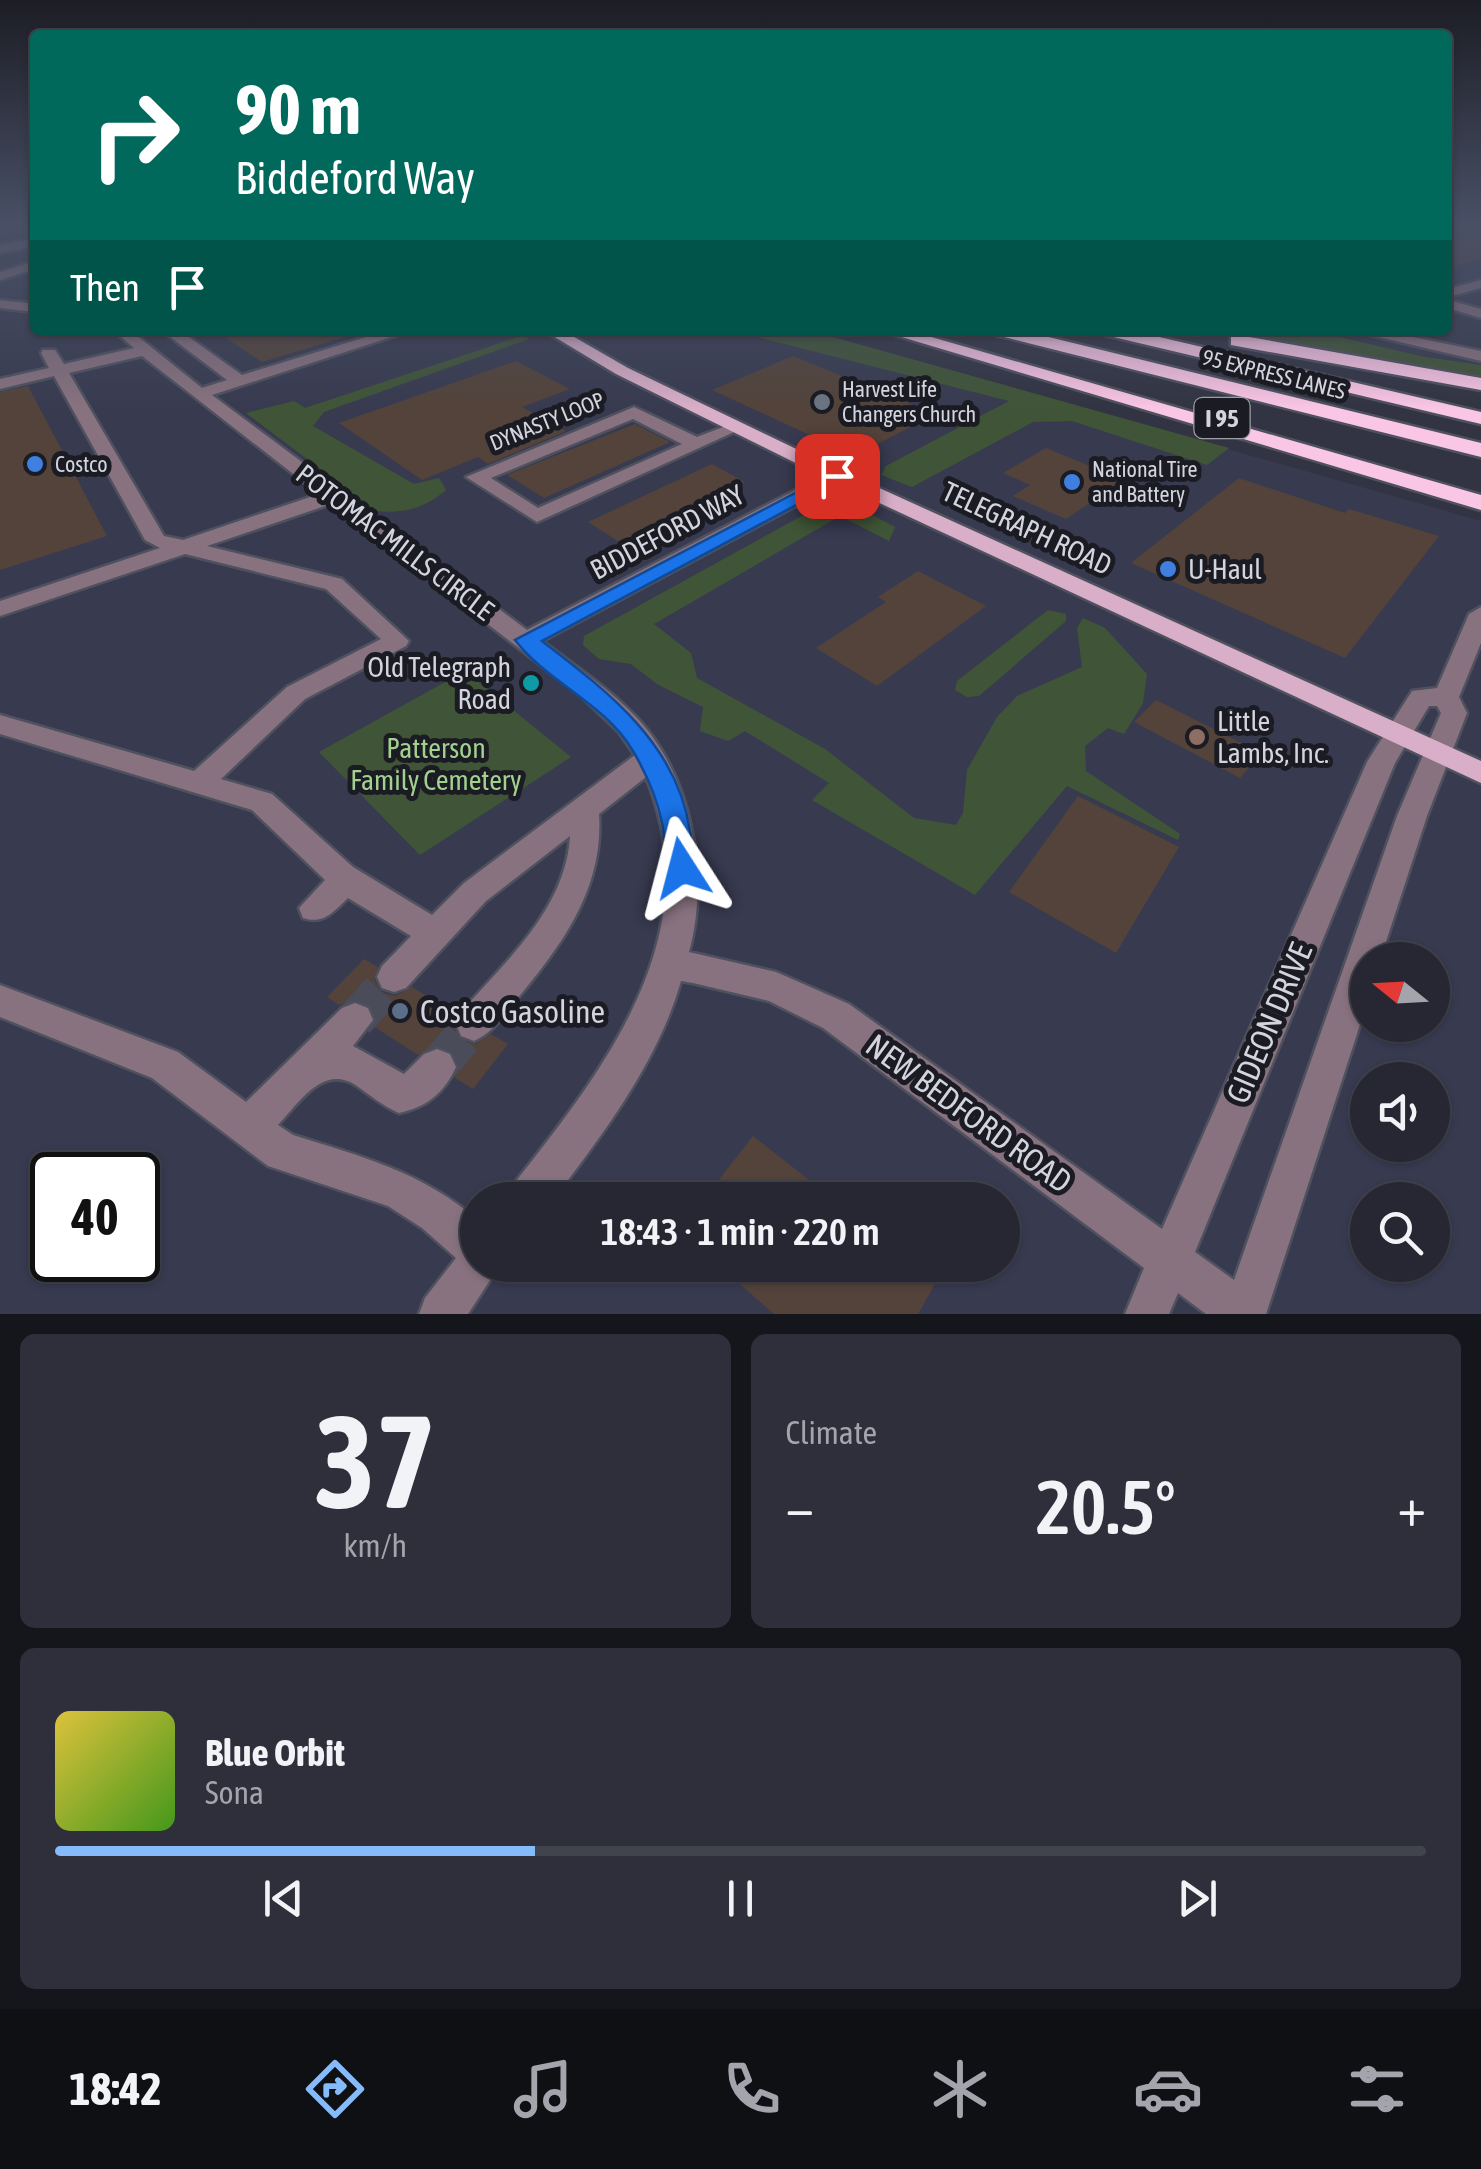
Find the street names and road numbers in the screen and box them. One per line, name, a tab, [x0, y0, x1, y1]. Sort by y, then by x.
street label: 95 EXPRESS LANES	[1200, 344, 1348, 404]
street label: DYNASTY LOOP	[486, 386, 608, 456]
road number: I 95	[1194, 398, 1250, 438]
street label: POTOMAC MILLS CIRCLE	[290, 457, 500, 627]
street label: TELEGRAPH ROAD	[937, 475, 1117, 581]
street label: BIDDEFORD WAY	[585, 478, 750, 586]
street label: GIDEON DRIVE	[1219, 937, 1319, 1108]
street label: NEW BEDFORD ROAD	[859, 1026, 1079, 1200]

